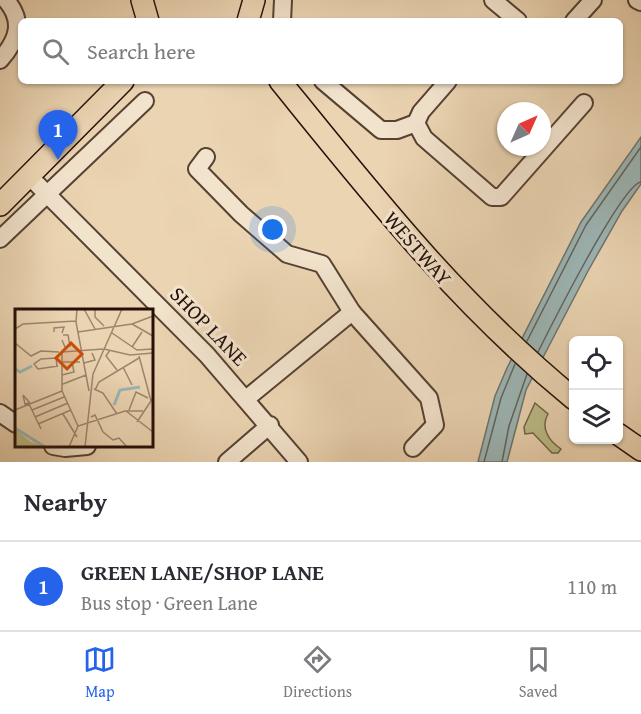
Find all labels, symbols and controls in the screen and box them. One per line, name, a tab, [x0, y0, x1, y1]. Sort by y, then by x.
search box	[18, 18, 623, 84]
icon: search	[39, 35, 72, 68]
text: Search here	[87, 35, 196, 67]
north arrow	[497, 102, 551, 156]
pin: 1	[38, 110, 78, 160]
street label: WESTWAY	[377, 204, 460, 293]
your location	[258, 215, 287, 244]
street label: SHOP LANE	[163, 279, 255, 373]
inset map	[15, 309, 153, 447]
map controls	[569, 336, 623, 444]
button: locate	[569, 336, 623, 390]
button: layers	[569, 390, 623, 444]
text: Nearby	[24, 482, 107, 521]
text: GREEN LANE/SHOP LANE	[81, 556, 324, 588]
text: 1	[38, 572, 49, 601]
text: 110 m	[567, 572, 617, 601]
text: Bus stop · Green Lane	[81, 588, 258, 617]
tab: Map	[83, 643, 116, 703]
tab: Directions	[283, 643, 352, 703]
tab: Saved	[519, 643, 558, 703]

